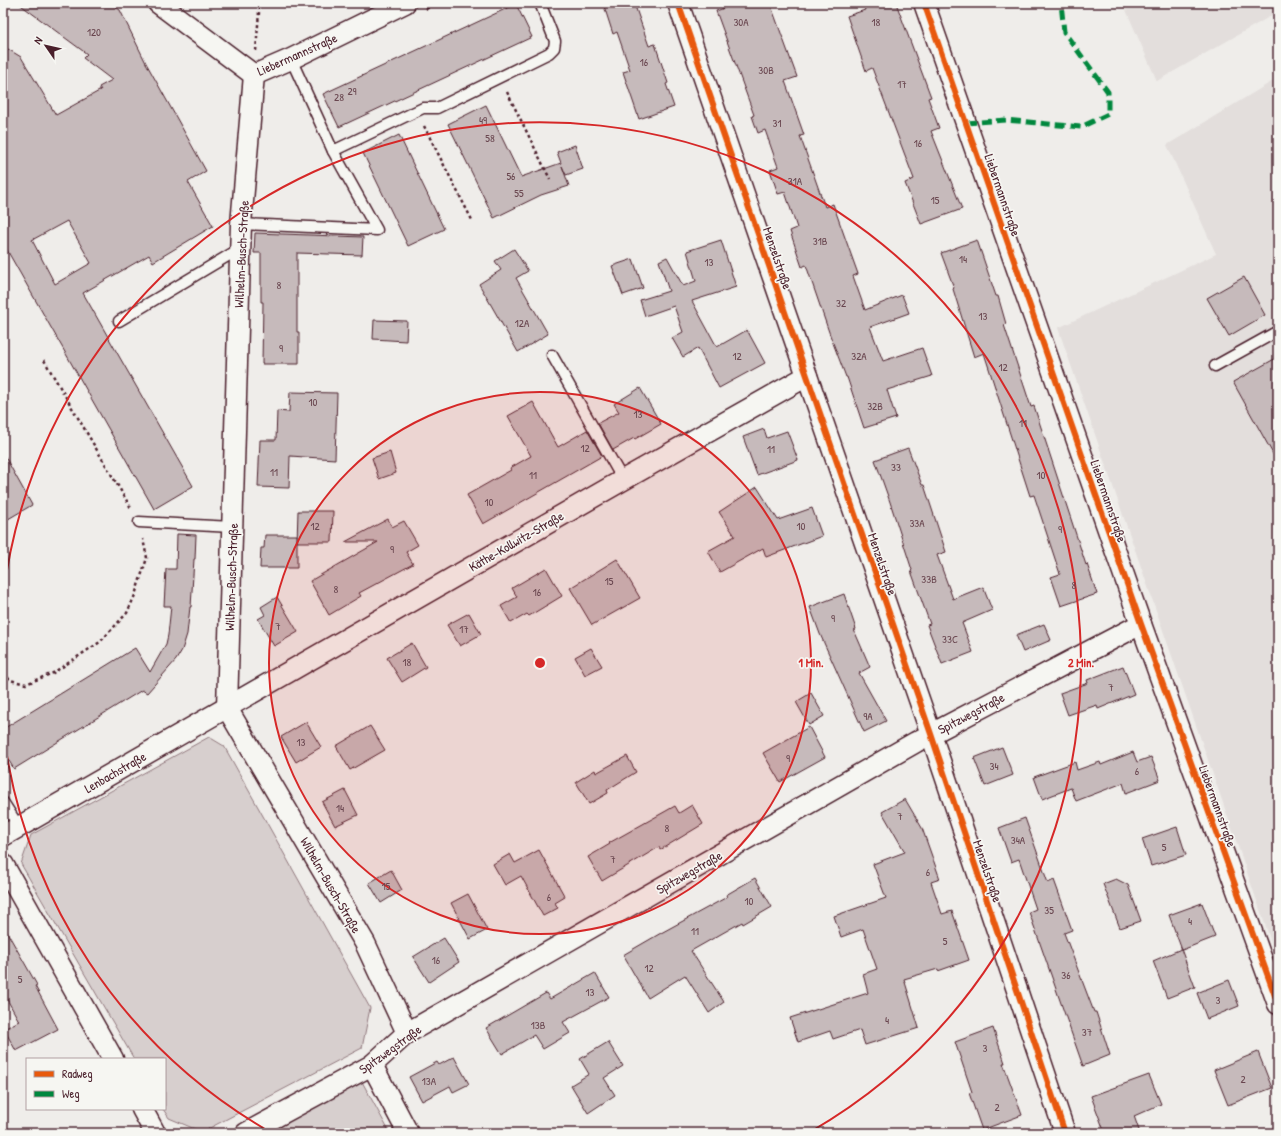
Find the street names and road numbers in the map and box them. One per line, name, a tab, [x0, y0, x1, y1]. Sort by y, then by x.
street label: Liebermannstraße	[254, 28, 340, 80]
street label: Liebermannstraße	[981, 152, 1025, 238]
street label: Wilhelm-Busch-Straße	[229, 200, 253, 308]
street label: Menzelstraße	[759, 225, 797, 291]
street label: Liebermannstraße	[1087, 458, 1131, 544]
street label: Käthe-Kollwitz-Straße	[465, 507, 567, 575]
street label: Wilhelm-Busch-Straße	[220, 523, 242, 631]
street label: Menzelstraße	[864, 531, 902, 597]
street label: Spitzwegstraße	[935, 688, 1007, 738]
street label: Lenbachstraße	[81, 747, 149, 797]
street label: Liebermannstraße	[1195, 763, 1241, 849]
street label: Wilhelm-Busch-Straße	[296, 834, 366, 936]
street label: Menzelstraße	[969, 838, 1007, 904]
street label: Spitzwegstraße	[653, 846, 725, 898]
street label: Spitzwegstraße	[355, 1020, 425, 1078]

